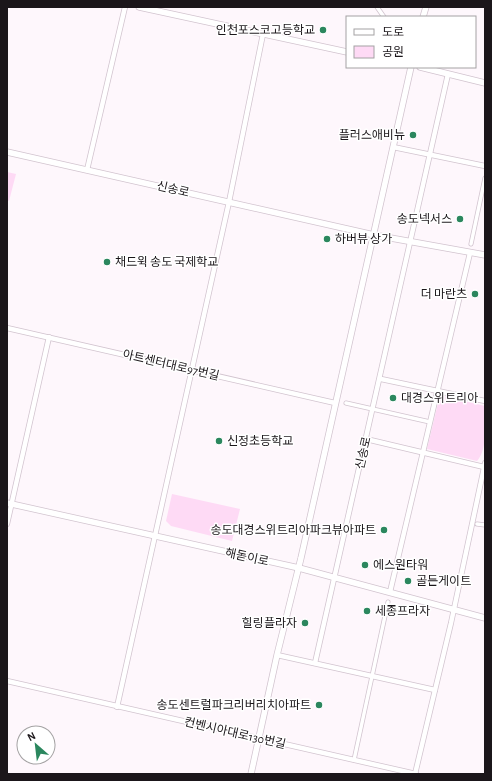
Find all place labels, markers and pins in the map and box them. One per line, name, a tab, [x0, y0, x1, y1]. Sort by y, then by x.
place label: 인천포스코고등학교	[216, 23, 315, 36]
marker: 인천포스코고등학교	[318, 25, 328, 35]
place label: 플러스애비뉴	[339, 129, 405, 141]
marker: 플러스애비뉴	[408, 130, 418, 140]
place label: 송도넥서스	[397, 213, 452, 225]
marker: 송도넥서스	[455, 214, 465, 224]
place label: 하버뷰 상가	[335, 233, 392, 245]
marker: 하버뷰 상가	[322, 234, 332, 244]
place label: 채드윅 송도 국제학교	[115, 255, 218, 268]
marker: 채드윅 송도 국제학교	[102, 257, 112, 267]
place label: 더 마란츠	[421, 288, 467, 300]
marker: 더 마란츠	[470, 289, 480, 299]
place label: 대경스위트리아	[401, 392, 478, 404]
marker: 대경스위트리아	[388, 393, 398, 403]
place label: 신정초등학교	[227, 434, 293, 447]
marker: 신정초등학교	[214, 436, 224, 446]
place label: 송도대경스위트리아파크뷰아파트	[210, 524, 376, 536]
marker: 송도대경스위트리아파크뷰아파트	[379, 525, 389, 535]
place label: 에스원타워	[373, 559, 428, 571]
marker: 에스원타워	[360, 560, 370, 570]
place label: 골든게이트	[416, 575, 471, 587]
marker: 골든게이트	[403, 576, 413, 586]
place label: 세종프라자	[375, 605, 430, 617]
marker: 세종프라자	[362, 606, 372, 616]
place label: 힐링플라자	[242, 617, 297, 629]
marker: 힐링플라자	[300, 618, 310, 628]
place label: 송도센트럴파크리버리치아파트	[156, 699, 311, 711]
marker: 송도센트럴파크리버리치아파트	[314, 700, 324, 710]

